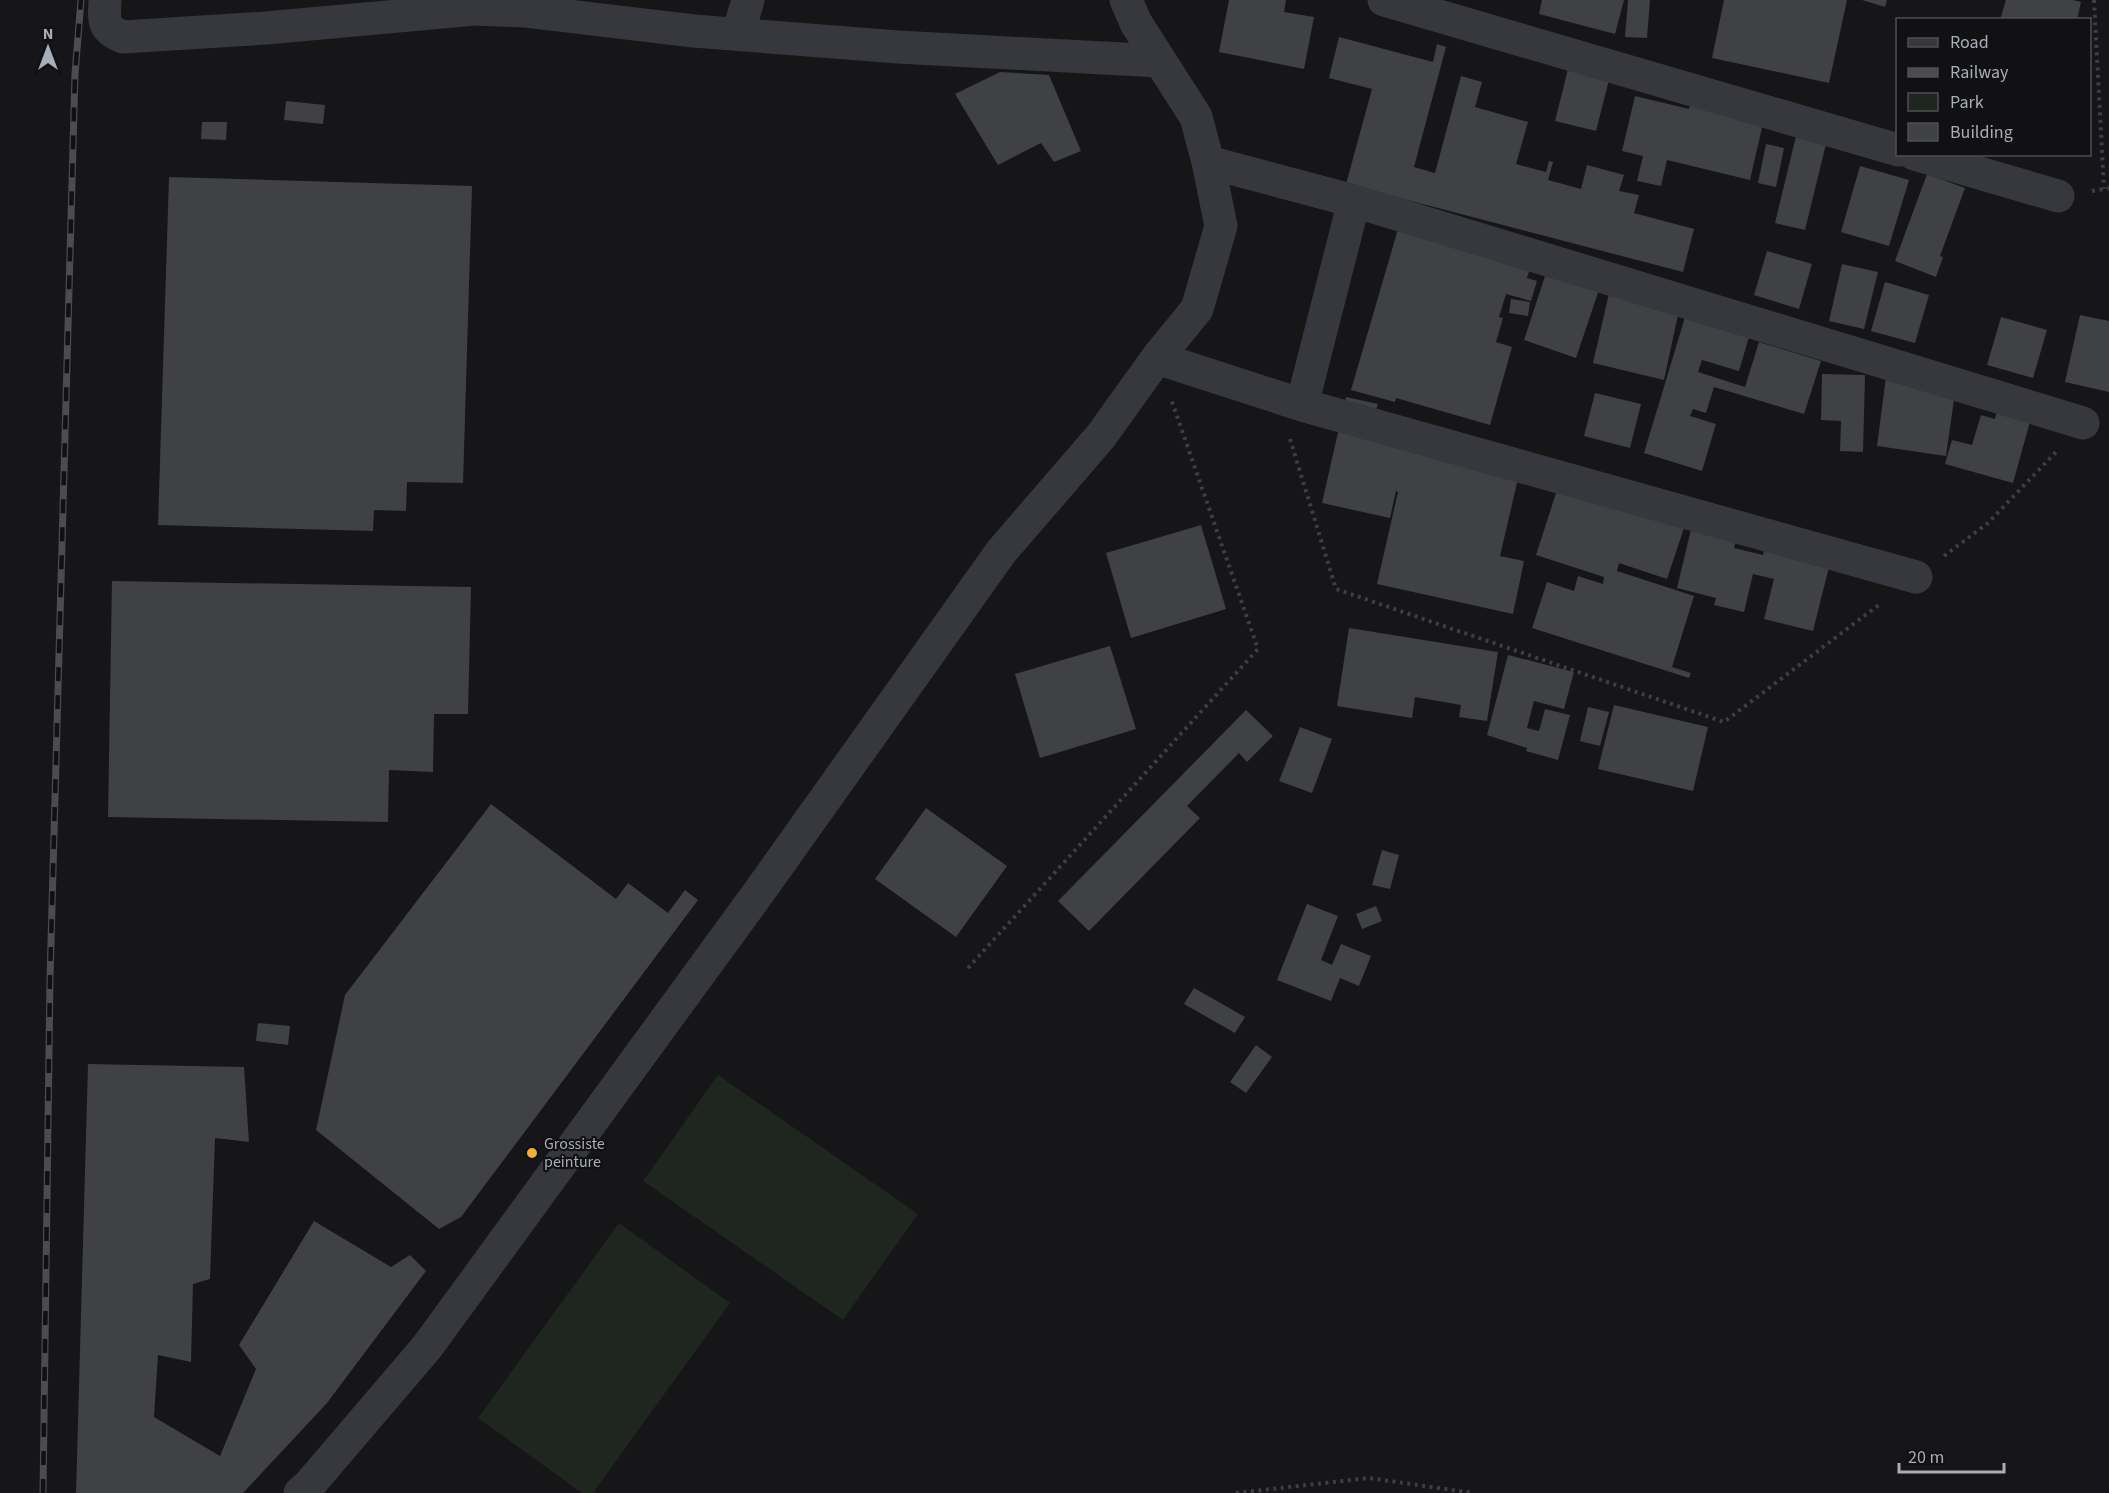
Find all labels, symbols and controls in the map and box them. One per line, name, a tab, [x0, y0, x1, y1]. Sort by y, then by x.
north arrow	[18, 18, 78, 78]
legend	[1896, 18, 2091, 156]
text: N	[43, 23, 53, 45]
text: Road	[1950, 30, 1989, 55]
text: Railway	[1950, 60, 2009, 85]
text: Park	[1950, 90, 1984, 115]
text: Building	[1950, 120, 2013, 145]
place label: Grossiste peinture	[544, 1133, 605, 1173]
marker: Grossiste peinture	[525, 1146, 539, 1160]
scale bar	[1899, 1436, 2004, 1474]
text: 20 m	[1908, 1445, 1944, 1470]

